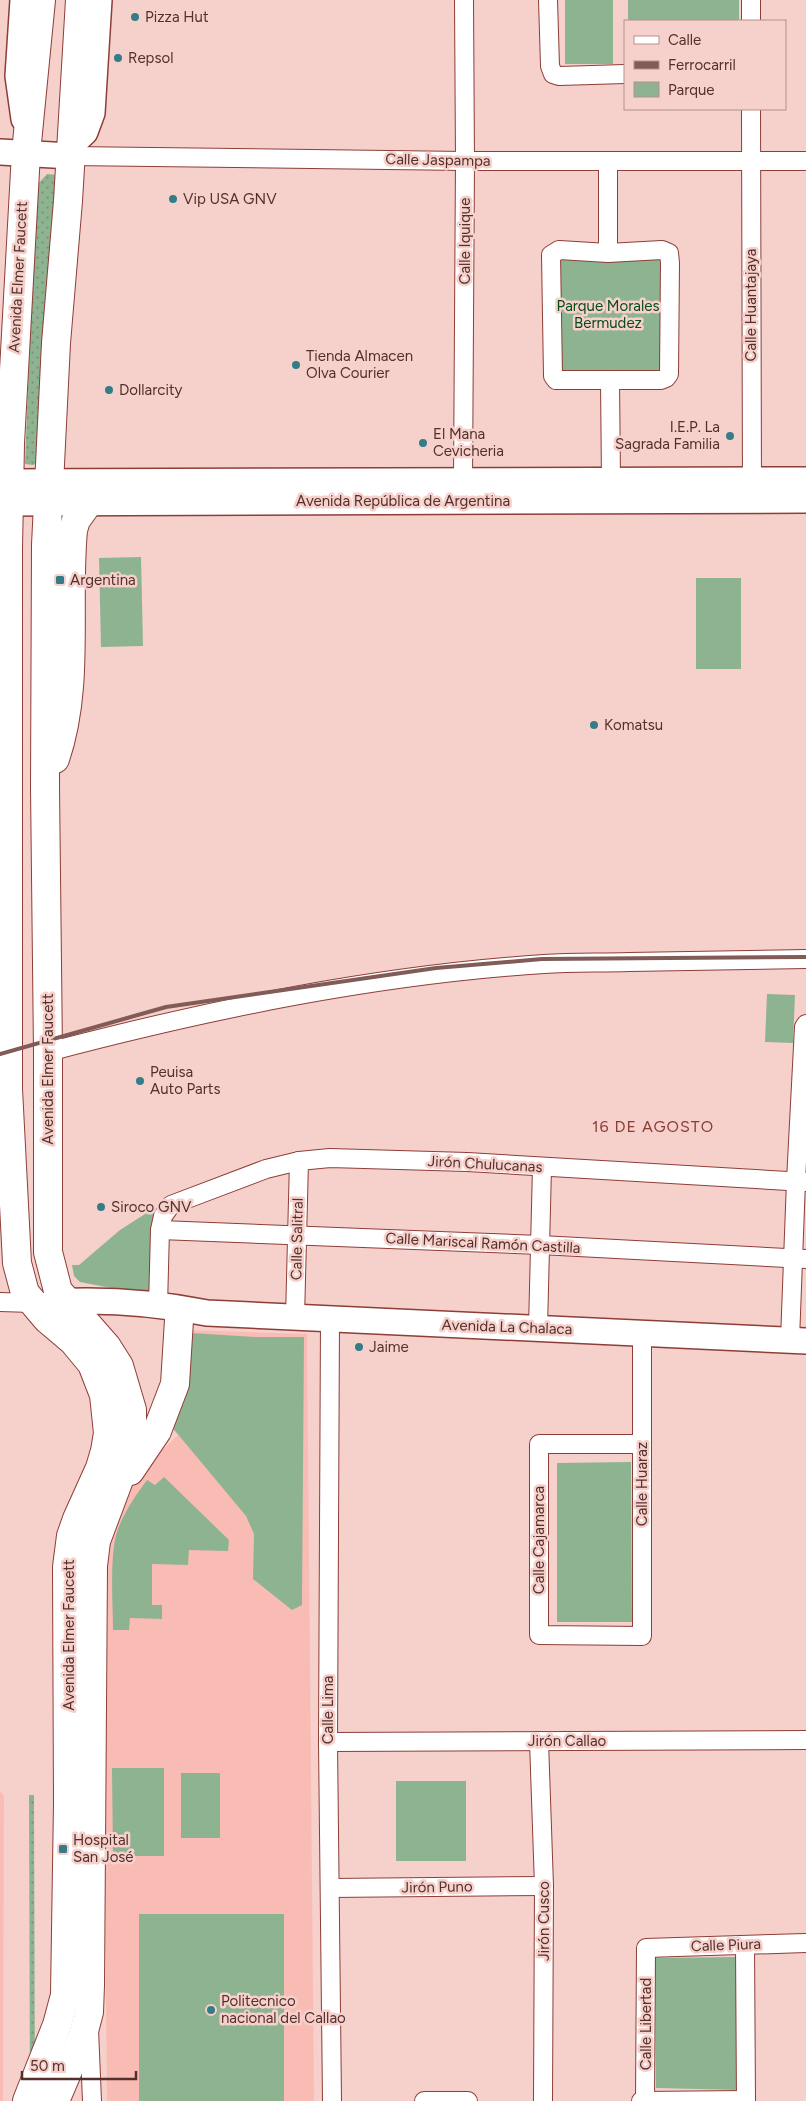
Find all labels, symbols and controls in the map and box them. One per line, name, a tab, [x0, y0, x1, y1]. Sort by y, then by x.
place label: Pizza Hut	[145, 8, 209, 26]
marker: Pizza Hut	[129, 11, 141, 23]
legend	[624, 20, 786, 110]
text: Calle	[668, 31, 701, 49]
place label: Repsol	[128, 49, 173, 67]
marker: Repsol	[112, 52, 124, 64]
text: Ferrocarril	[668, 56, 736, 74]
text: Parque	[668, 81, 715, 99]
street label: Calle Jaspampa	[385, 150, 491, 170]
place label: Vip USA GNV	[183, 190, 277, 208]
marker: Vip USA GNV	[167, 193, 179, 205]
street label: Calle Iquique	[456, 198, 474, 284]
street label: Avenida Elmer Faucett	[5, 201, 31, 353]
street label: Calle Huantajaya	[742, 249, 760, 361]
park label: Parque Morales Bermudez	[557, 297, 659, 332]
place label: Tienda Almacen Olva Courier	[306, 347, 413, 382]
marker: Tienda Almacen Olva Courier	[290, 359, 302, 371]
place label: Dollarcity	[119, 381, 183, 399]
marker: Dollarcity	[103, 384, 115, 396]
place label: I.E.P. La Sagrada Familia	[615, 418, 720, 453]
place label: El Mana Cevicheria	[433, 425, 504, 460]
marker: I.E.P. La Sagrada Familia	[724, 430, 736, 442]
marker: El Mana Cevicheria	[417, 437, 429, 449]
street label: Avenida República de Argentina	[296, 492, 510, 510]
place label: Argentina	[70, 571, 136, 589]
marker: Argentina	[54, 574, 66, 586]
place label: Komatsu	[604, 716, 663, 734]
marker: Komatsu	[588, 719, 600, 731]
street label: Avenida Elmer Faucett	[39, 993, 57, 1145]
place label: Peuisa Auto Parts	[150, 1063, 220, 1098]
marker: Peuisa Auto Parts	[134, 1075, 146, 1087]
district label: 16 DE AGOSTO	[592, 1117, 714, 1136]
street label: Jirón Chulucanas	[427, 1152, 543, 1176]
place label: Siroco GNV	[111, 1198, 192, 1216]
street label: Calle Salitral	[287, 1198, 307, 1280]
marker: Siroco GNV	[95, 1201, 107, 1213]
street label: Calle Mariscal Ramón Castilla	[385, 1229, 581, 1257]
street label: Avenida La Chalaca	[441, 1316, 573, 1338]
place label: Jaime	[369, 1338, 409, 1356]
marker: Jaime	[353, 1341, 365, 1353]
street label: Calle Huaraz	[633, 1442, 651, 1526]
street label: Calle Cajamarca	[530, 1486, 548, 1594]
street label: Avenida Elmer Faucett	[60, 1559, 78, 1711]
street label: Calle Lima	[319, 1676, 337, 1744]
street label: Jirón Callao	[528, 1732, 607, 1750]
place label: Hospital San José	[73, 1831, 134, 1866]
marker: Hospital San José	[57, 1843, 69, 1855]
street label: Jirón Puno	[401, 1877, 473, 1897]
street label: Jirón Cusco	[535, 1881, 553, 1961]
street label: Calle Piura	[691, 1935, 761, 1955]
street label: Calle Libertad	[637, 1978, 655, 2070]
place label: Politecnico nacional del Callao	[221, 1992, 346, 2027]
marker: Politecnico nacional del Callao	[205, 2004, 217, 2016]
scale bar	[22, 2048, 136, 2080]
text: 50 m	[30, 2057, 65, 2075]

